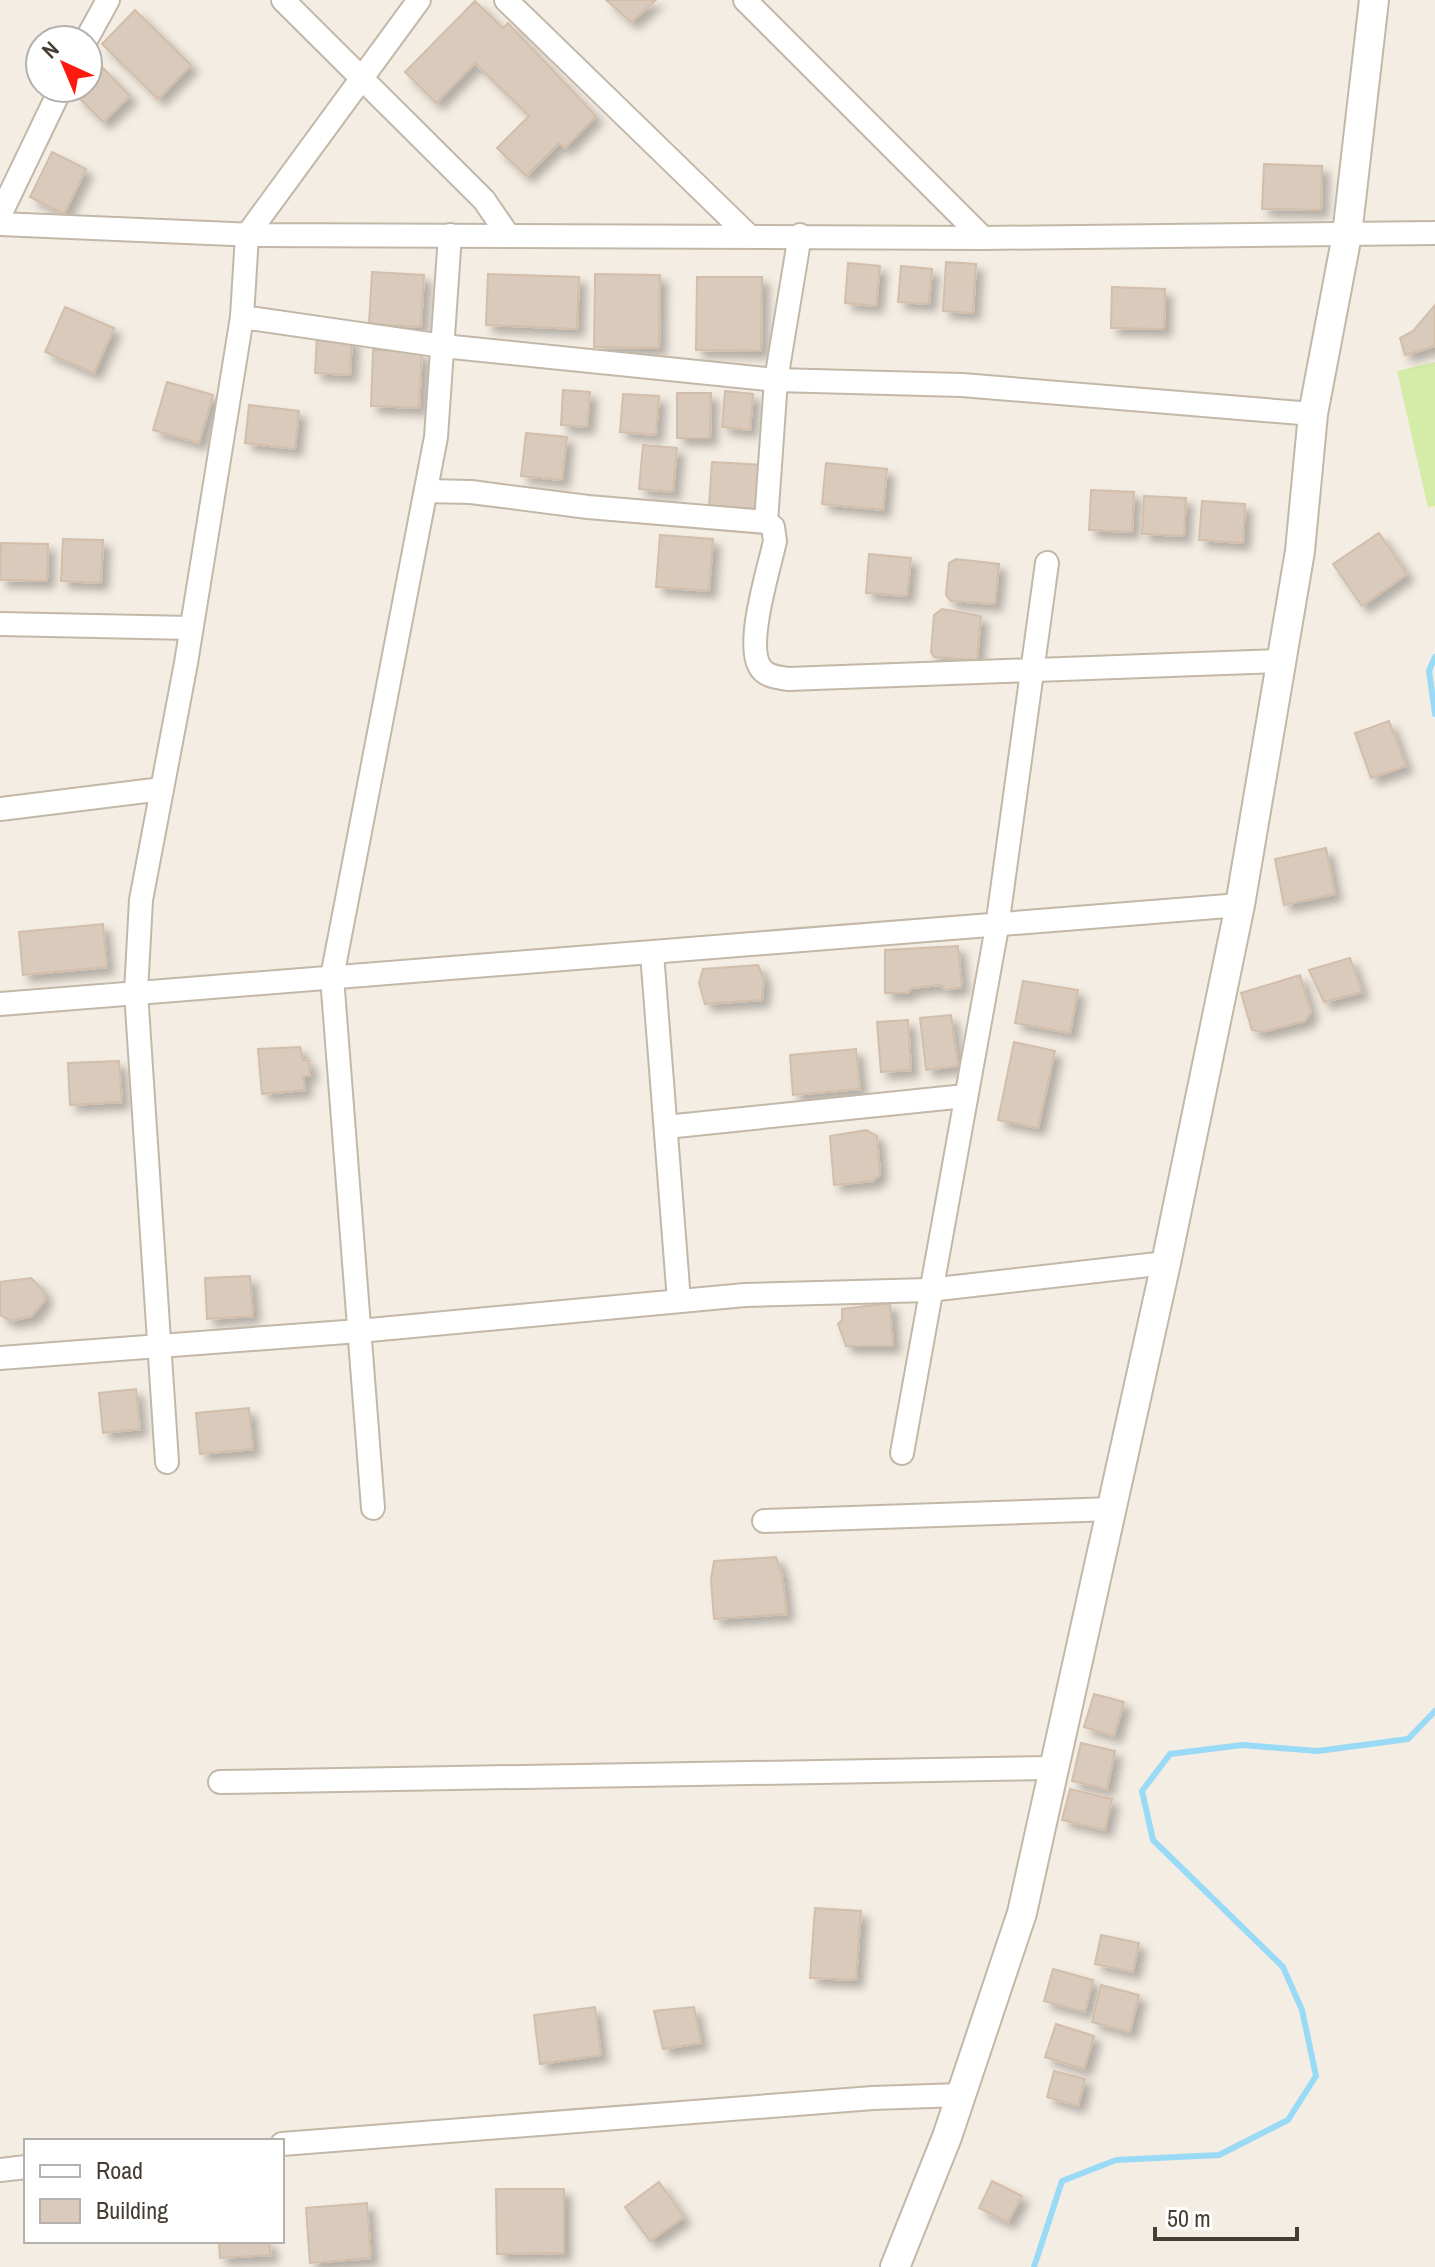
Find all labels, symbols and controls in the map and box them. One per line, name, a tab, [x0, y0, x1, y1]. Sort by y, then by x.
north arrow	[24, 24, 104, 104]
text: N	[35, 34, 65, 65]
legend	[24, 2139, 284, 2243]
text: Road	[96, 2154, 143, 2186]
scale bar	[1155, 2191, 1297, 2241]
text: Building	[96, 2194, 168, 2226]
text: 50 m	[1167, 2202, 1211, 2234]

